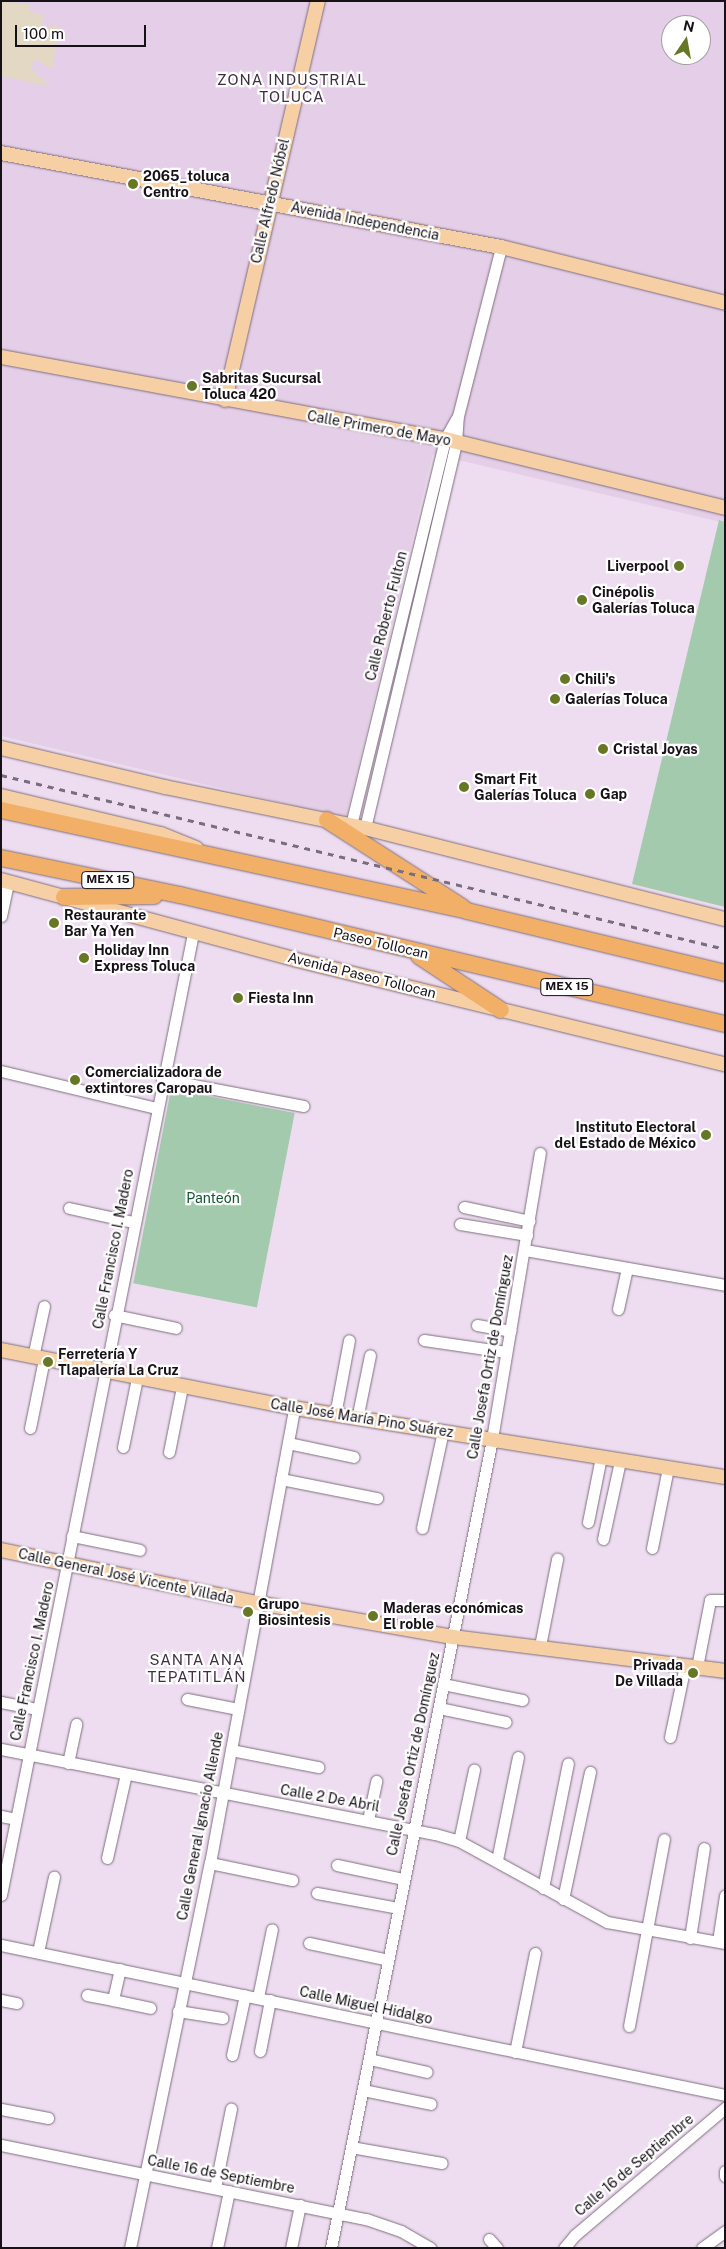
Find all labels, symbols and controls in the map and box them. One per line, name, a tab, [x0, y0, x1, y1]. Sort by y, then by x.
scale bar	[18, 15, 149, 47]
north arrow	[661, 15, 711, 65]
text: N	[682, 17, 696, 35]
text: 100 m	[23, 25, 64, 42]
district label: ZONA INDUSTRIAL TOLUCA	[215, 70, 369, 105]
street label: Calle Alfredo Nóbel	[247, 137, 293, 265]
place label: 2065_toluca Centro	[143, 168, 229, 200]
marker: 2065_toluca Centro	[127, 178, 139, 190]
street label: Avenida Independencia	[289, 198, 441, 244]
place label: Sabritas Sucursal Toluca 420	[202, 370, 321, 402]
marker: Sabritas Sucursal Toluca 420	[186, 380, 198, 392]
street label: Calle Primero de Mayo	[306, 407, 452, 449]
street label: Calle Roberto Fulton	[362, 549, 410, 683]
place label: Liverpool	[607, 558, 669, 574]
marker: Liverpool	[673, 560, 685, 572]
place label: Cinépolis Galerías Toluca	[592, 584, 695, 616]
marker: Cinépolis Galerías Toluca	[576, 594, 588, 606]
place label: Chili's	[575, 671, 615, 687]
marker: Chili's	[559, 673, 571, 685]
place label: Galerías Toluca	[565, 691, 668, 707]
marker: Galerías Toluca	[549, 693, 561, 705]
place label: Cristal Joyas	[613, 741, 698, 757]
marker: Cristal Joyas	[597, 743, 609, 755]
place label: Smart Fit Galerías Toluca	[474, 771, 577, 804]
marker: Smart Fit Galerías Toluca	[458, 781, 470, 793]
place label: Gap	[600, 786, 627, 802]
marker: Gap	[584, 788, 596, 800]
road number: MEX 15	[80, 870, 136, 890]
place label: Restaurante Bar Ya Yen	[64, 907, 146, 940]
marker: Restaurante Bar Ya Yen	[48, 917, 60, 929]
street label: Paseo Tollocan	[332, 924, 430, 962]
place label: Holiday Inn Express Toluca	[94, 942, 195, 974]
street label: Avenida Paseo Tollocan	[286, 948, 438, 1002]
marker: Holiday Inn Express Toluca	[78, 952, 90, 964]
road number: MEX 15	[540, 978, 594, 996]
place label: Fiesta Inn	[248, 990, 314, 1006]
marker: Fiesta Inn	[232, 992, 244, 1004]
place label: Comercializadora de extintores Caropau	[85, 1064, 222, 1096]
marker: Comercializadora de extintores Caropau	[69, 1074, 81, 1086]
place label: Instituto Electoral del Estado de México	[554, 1119, 696, 1152]
marker: Instituto Electoral del Estado de México	[700, 1129, 712, 1141]
street label: Calle Francisco I. Madero	[89, 1167, 137, 1331]
park label: Panteón	[186, 1190, 240, 1206]
street label: Calle Josefa Ortiz de Domínguez	[464, 1253, 516, 1461]
place label: Ferretería Y Tlapalería La Cruz	[58, 1346, 178, 1378]
marker: Ferretería Y Tlapalería La Cruz	[42, 1356, 54, 1368]
street label: Calle José María Pino Suárez	[269, 1395, 455, 1441]
street label: Calle General José Vicente Villada	[16, 1545, 236, 1607]
street label: Calle Francisco I. Madero	[7, 1580, 57, 1742]
place label: Grupo Biosintesis	[258, 1596, 331, 1628]
place label: Maderas económicas El roble	[383, 1600, 524, 1632]
marker: Grupo Biosintesis	[242, 1606, 254, 1618]
marker: Maderas económicas El roble	[367, 1610, 379, 1622]
district label: SANTA ANA TEPATITLÁN	[146, 1650, 248, 1685]
street label: Calle Josefa Ortiz de Domínguez	[383, 1651, 443, 1857]
place label: Privada De Villada	[615, 1657, 683, 1690]
marker: Privada De Villada	[687, 1667, 699, 1679]
street label: Calle General Ignacio Allende	[173, 1730, 227, 1922]
street label: Calle 2 De Abril	[279, 1781, 381, 1815]
street label: Calle Miguel Hidalgo	[298, 1983, 434, 2027]
street label: Calle 16 de Septiembre	[571, 2110, 697, 2220]
street label: Calle 16 de Septiembre	[146, 2151, 296, 2197]

